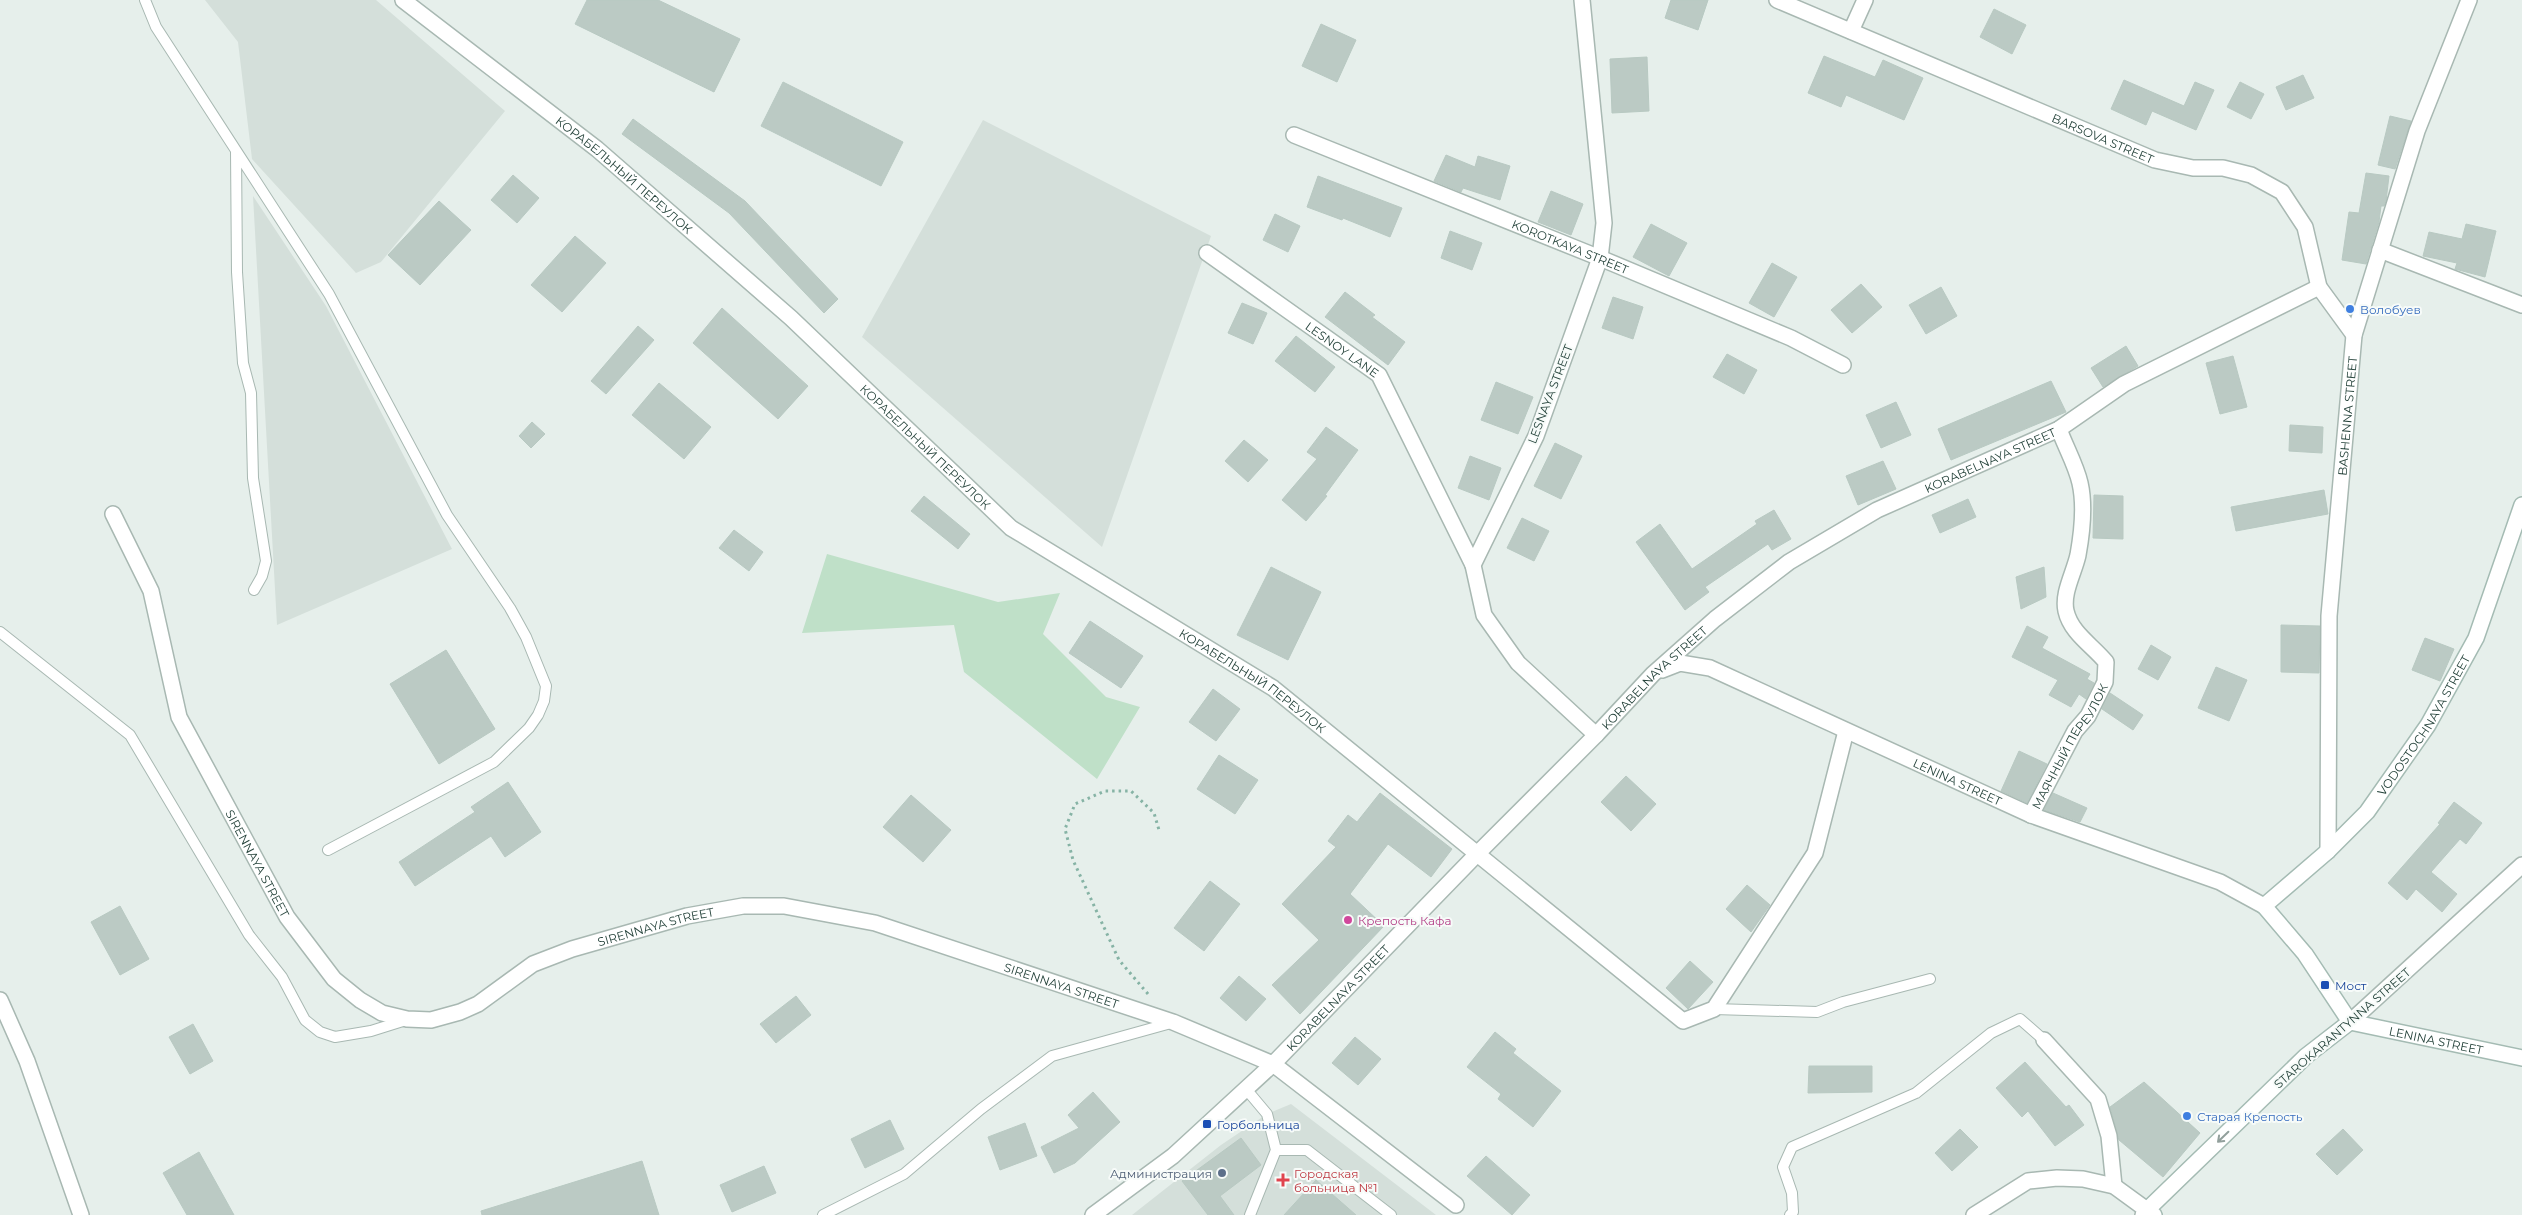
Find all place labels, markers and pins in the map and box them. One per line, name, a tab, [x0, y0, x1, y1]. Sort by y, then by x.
place label: Волобуев	[2360, 302, 2421, 317]
marker: Волобуев	[2344, 303, 2356, 315]
place label: Крепость Кафа	[1358, 913, 1452, 928]
marker: Крепость Кафа	[1342, 914, 1354, 926]
place label: Мост	[2335, 978, 2367, 993]
marker: Мост	[2319, 979, 2331, 991]
place label: Старая Крепость	[2197, 1109, 2303, 1124]
marker: Старая Крепость	[2181, 1110, 2193, 1122]
place label: Горбольница	[1217, 1117, 1300, 1132]
marker: Горбольница	[1201, 1118, 1213, 1130]
place label: Администрация	[1110, 1166, 1212, 1181]
place label: Городская больница №1	[1294, 1166, 1378, 1195]
marker: Администрация	[1216, 1167, 1228, 1179]
marker: Городская больница №1	[1276, 1173, 1290, 1187]

